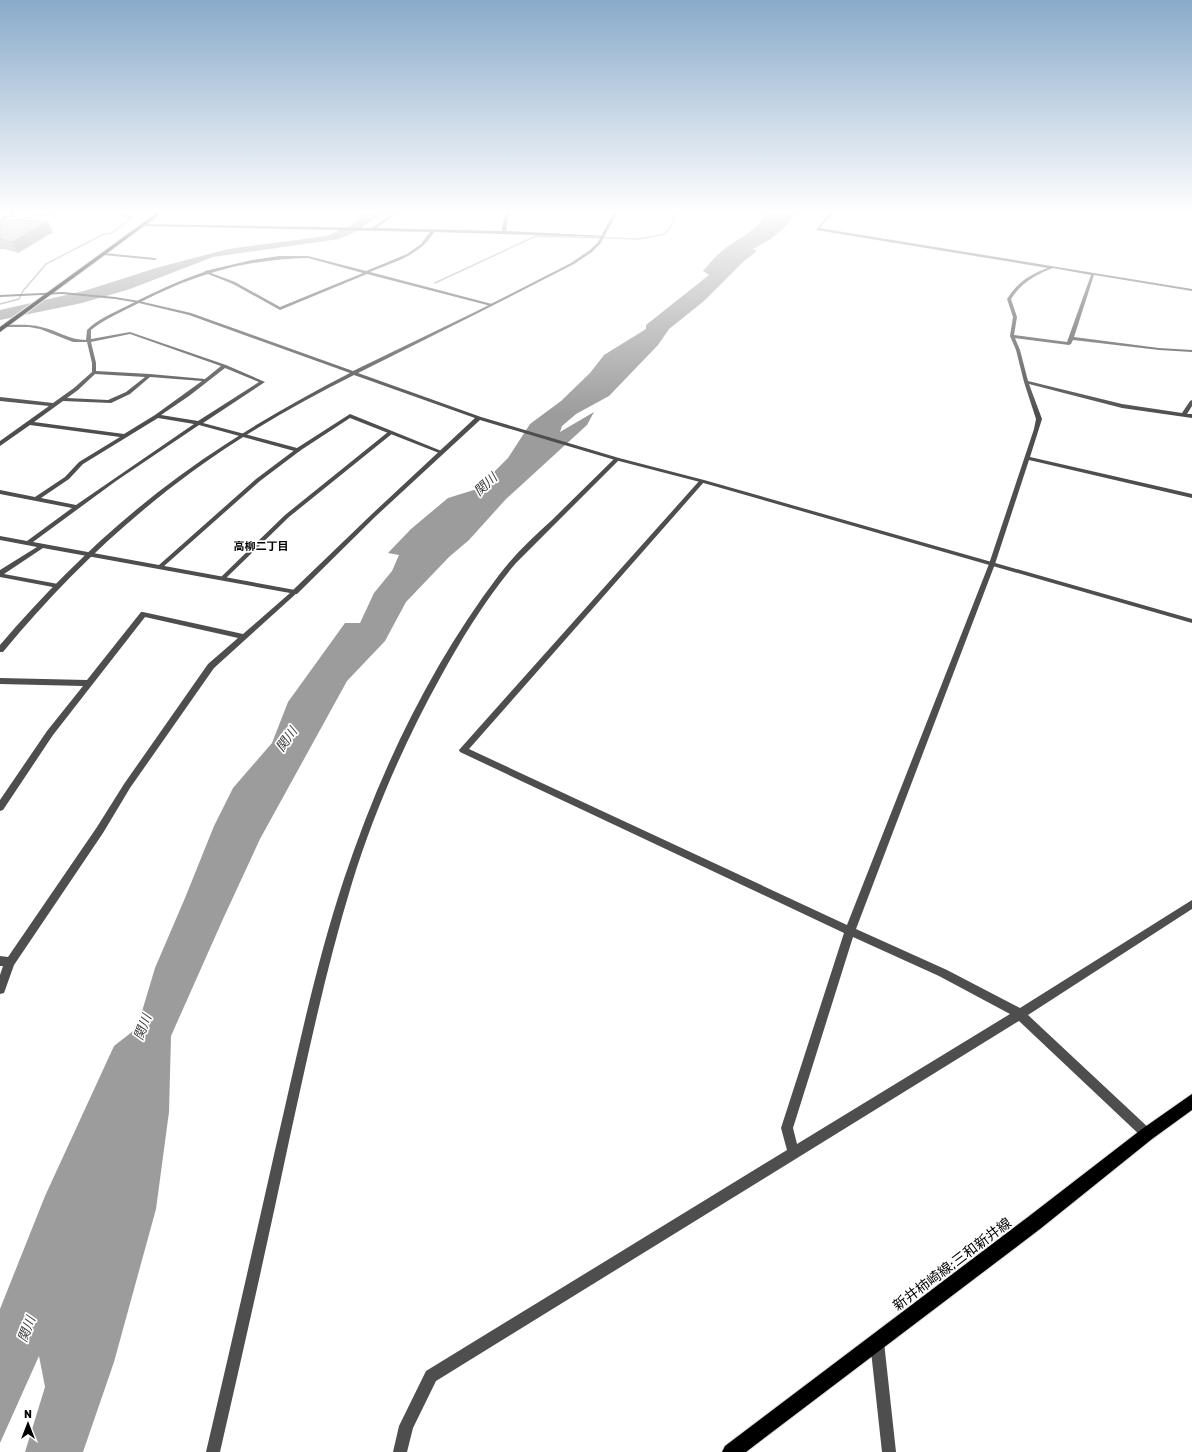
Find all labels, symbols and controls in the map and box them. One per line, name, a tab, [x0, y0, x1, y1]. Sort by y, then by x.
water label: 関川	[471, 469, 501, 499]
district label: 高柳二丁目	[234, 540, 289, 553]
water label: 関川	[273, 723, 301, 754]
water label: 関川	[131, 1010, 155, 1042]
street label: 新井柿崎線;三和新井線	[890, 1214, 1015, 1314]
water label: 関川	[15, 1312, 39, 1344]
north arrow	[8, 1404, 48, 1444]
text: N	[24, 1408, 32, 1421]

